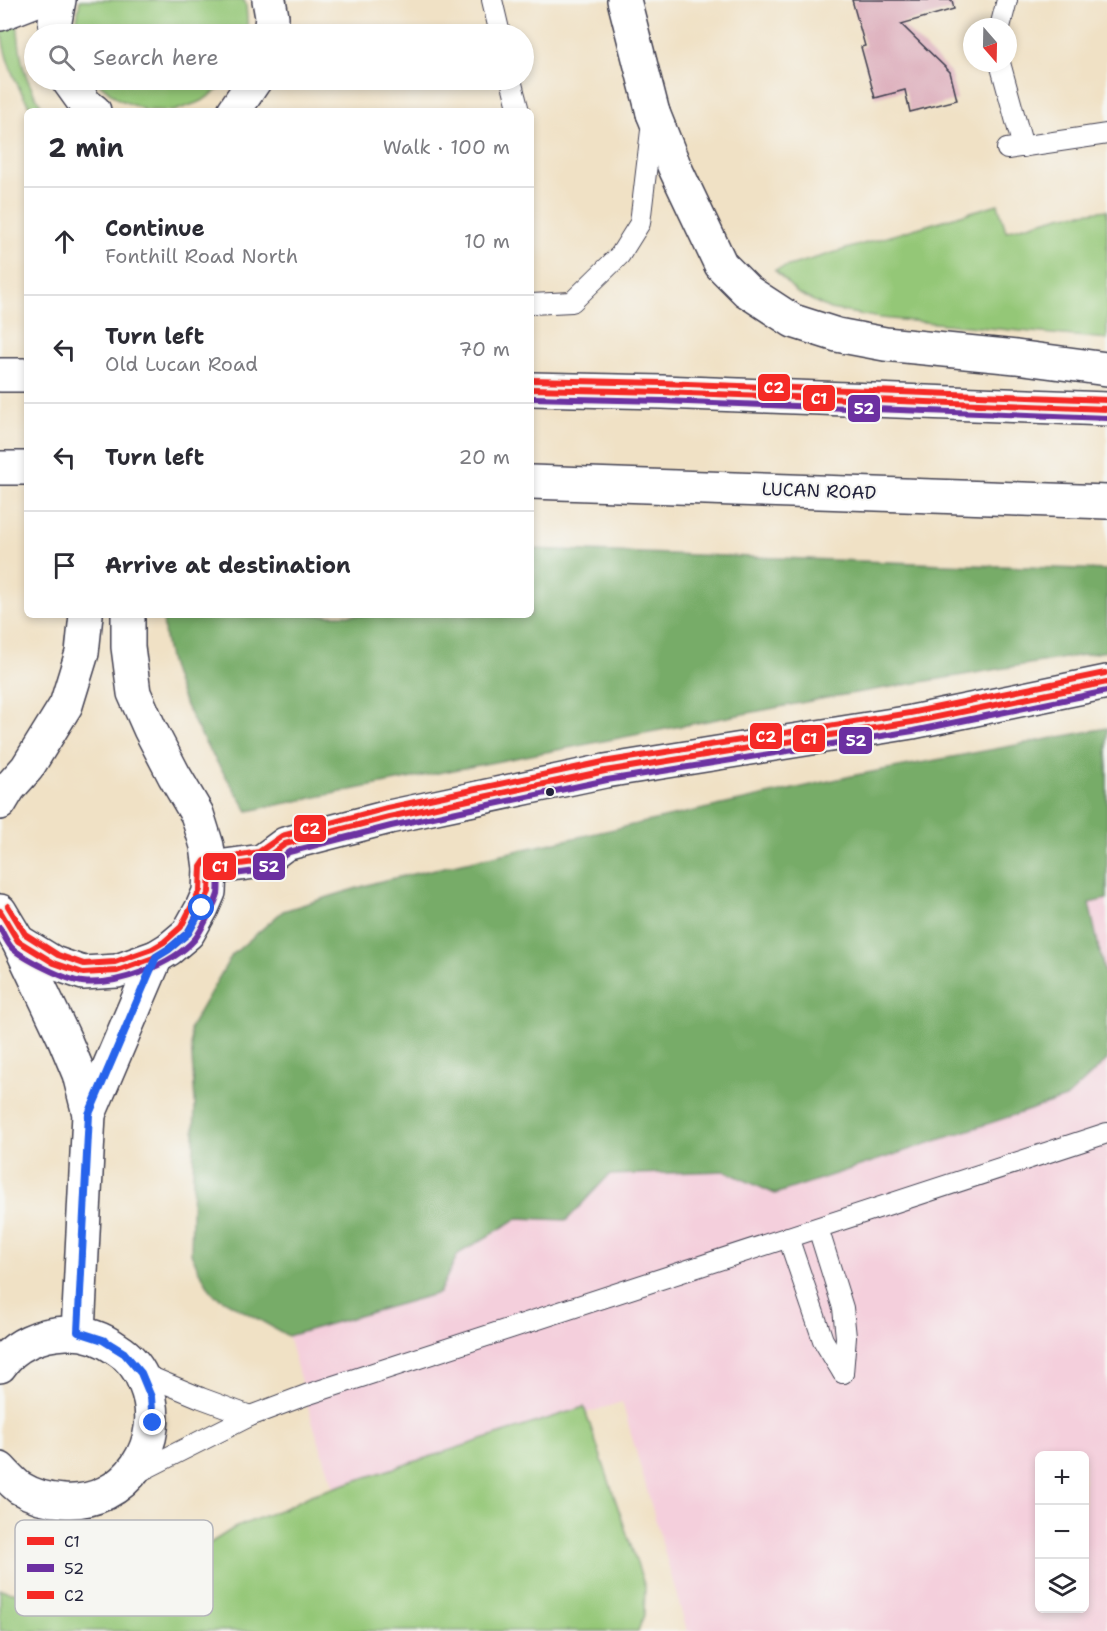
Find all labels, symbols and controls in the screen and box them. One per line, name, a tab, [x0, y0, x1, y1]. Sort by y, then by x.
north arrow	[963, 18, 1017, 72]
search box	[24, 24, 534, 90]
icon: search	[45, 41, 78, 74]
text: Search here	[93, 43, 219, 72]
text: 2 min	[48, 130, 124, 165]
text: Walk · 100 m	[383, 134, 510, 160]
text: Continue	[105, 214, 205, 243]
icon: ahead	[48, 225, 81, 258]
text: 10 m	[464, 228, 510, 254]
text: Fonthill Road North	[105, 243, 298, 269]
text: Turn left	[105, 322, 204, 351]
icon: left	[48, 333, 81, 366]
text: 70 m	[458, 336, 510, 362]
text: Old Lucan Road	[105, 351, 258, 377]
line badge: C2	[757, 373, 791, 402]
text: C2	[764, 377, 784, 398]
line badge: C1	[802, 384, 836, 412]
text: C1	[811, 388, 827, 409]
line badge: 52	[847, 394, 881, 423]
text: 52	[854, 398, 874, 419]
icon: left	[48, 441, 81, 474]
text: Turn left	[105, 443, 204, 472]
text: 20 m	[459, 444, 510, 470]
street label: LUCAN ROAD	[761, 477, 877, 505]
icon: arrive	[48, 549, 81, 582]
text: Arrive at destination	[105, 551, 351, 580]
line badge: C2	[749, 722, 783, 750]
line badge: C1	[792, 724, 826, 753]
text: C2	[756, 726, 776, 747]
line badge: 52	[838, 726, 873, 755]
text: C1	[801, 728, 817, 749]
text: 52	[846, 730, 866, 751]
unlabelled marker	[544, 786, 556, 798]
line badge: C2	[293, 814, 327, 843]
text: C2	[300, 818, 320, 839]
line badge: C1	[202, 852, 237, 881]
line badge: 52	[252, 852, 286, 881]
text: C1	[212, 856, 228, 877]
text: 52	[259, 856, 279, 877]
route start	[188, 894, 214, 920]
route end	[139, 1409, 165, 1435]
map controls	[1035, 1451, 1089, 1613]
button: +	[1035, 1451, 1089, 1505]
button: −	[1035, 1505, 1089, 1559]
legend	[15, 1520, 213, 1616]
text: C1	[64, 1531, 80, 1552]
text: 52	[64, 1558, 84, 1579]
button: layers	[1035, 1559, 1089, 1613]
text: C2	[64, 1585, 84, 1606]

